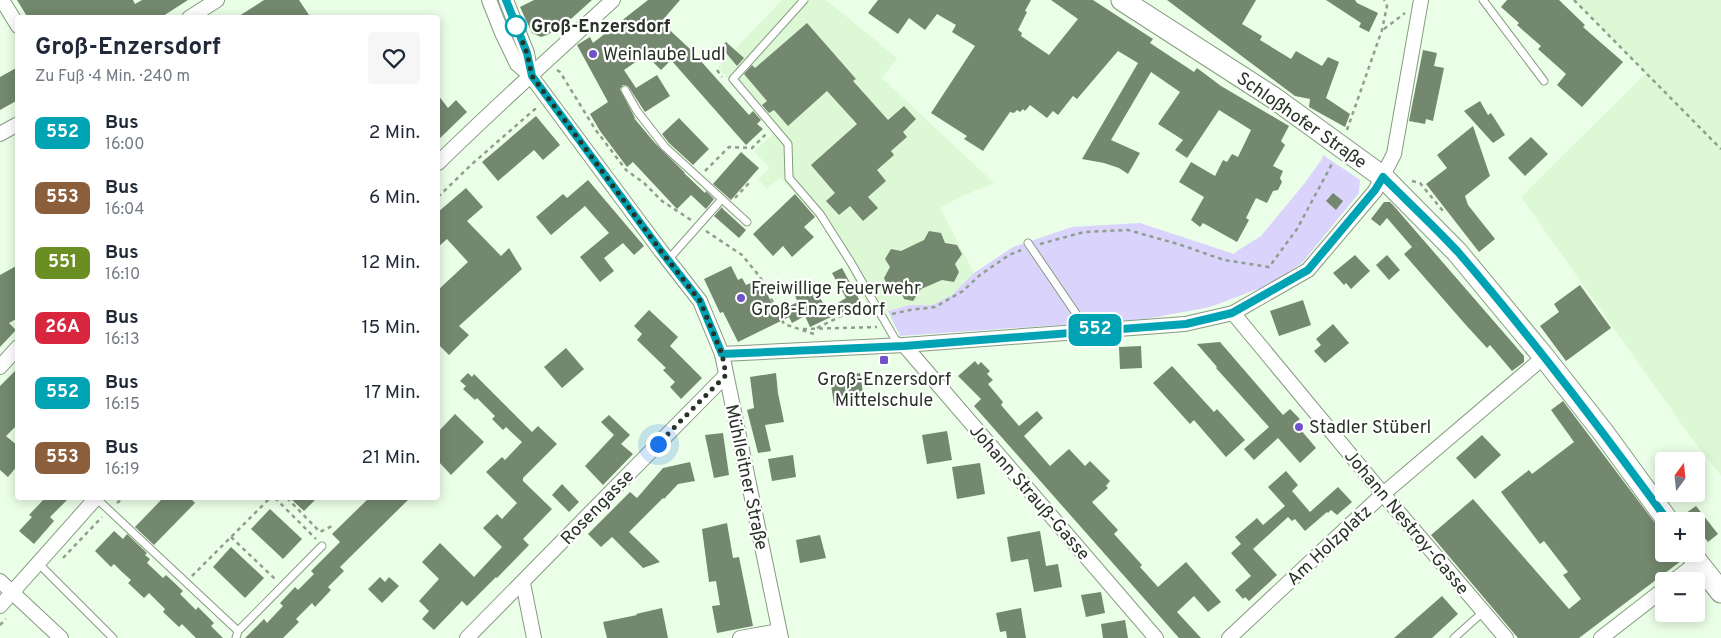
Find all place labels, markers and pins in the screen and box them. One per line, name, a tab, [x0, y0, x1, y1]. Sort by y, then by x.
marker: Groß-Enzersdorf	[505, 15, 527, 37]
place label: Groß-Enzersdorf	[531, 16, 671, 39]
place label: Weinlaube Ludl	[603, 44, 726, 67]
marker: Weinlaube Ludl	[587, 48, 599, 60]
place label: Freiwillige Feuerwehr Groß-Enzersdorf	[751, 278, 921, 322]
marker: Freiwillige Feuerwehr Groß-Enzersdorf	[735, 292, 747, 304]
marker: Groß-Enzersdorf Mittelschule	[878, 354, 890, 366]
place label: Groß-Enzersdorf Mittelschule	[817, 369, 951, 413]
place label: Stadler Stüberl	[1309, 417, 1431, 440]
marker: Stadler Stüberl	[1293, 421, 1305, 433]

